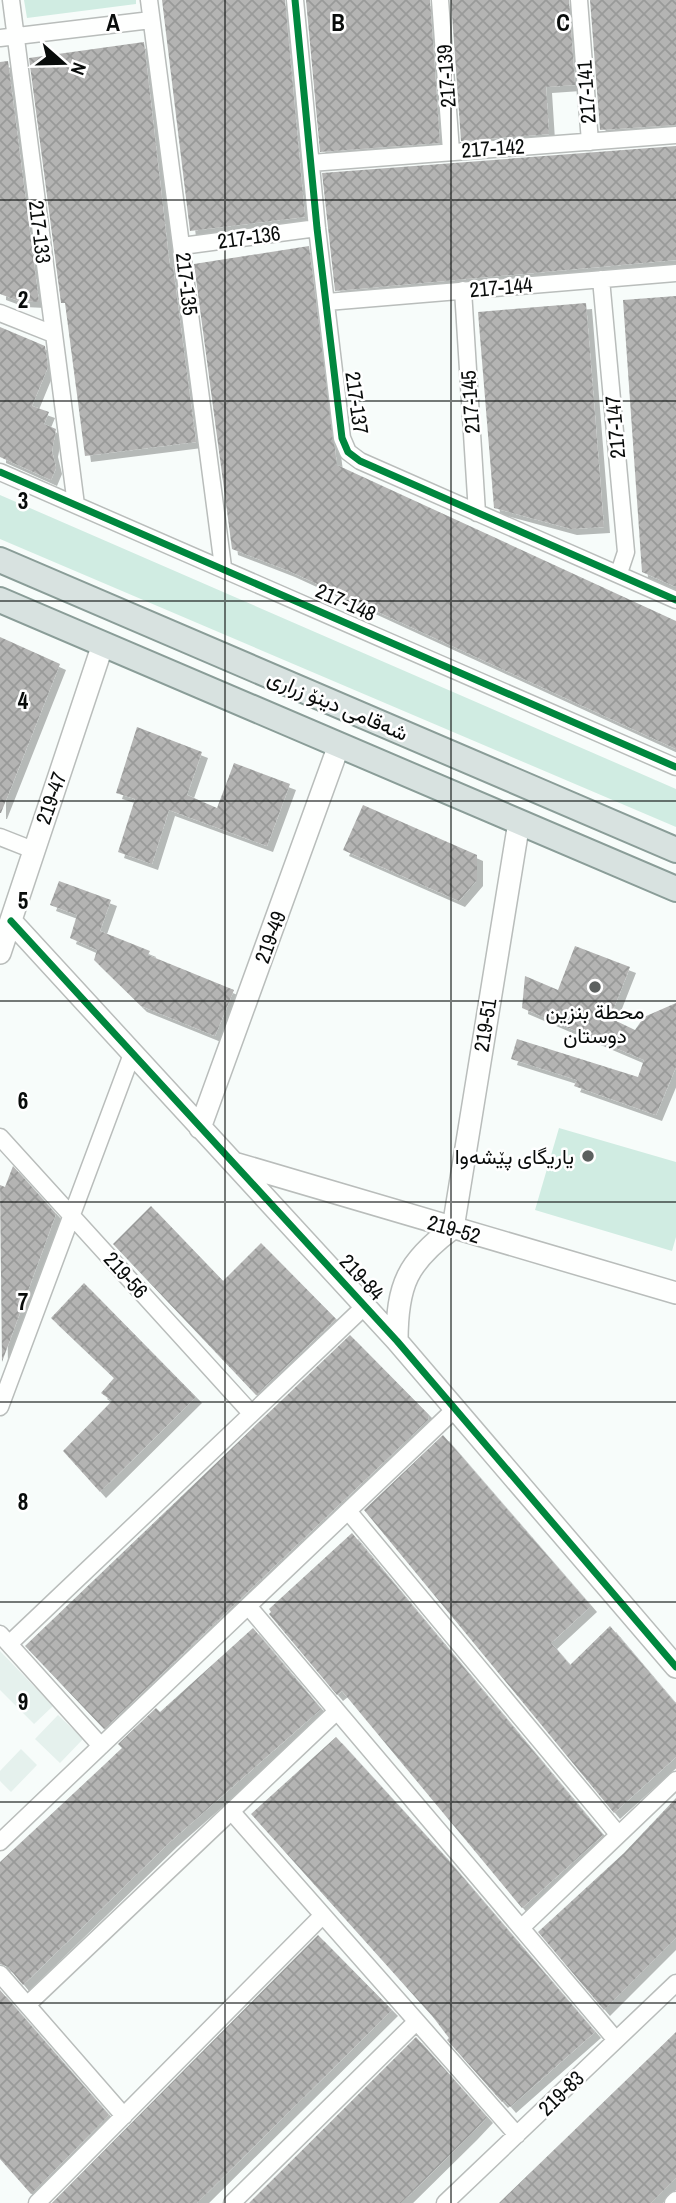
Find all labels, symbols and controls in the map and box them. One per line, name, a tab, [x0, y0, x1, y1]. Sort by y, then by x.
text: A	[106, 7, 120, 38]
text: B	[331, 7, 345, 38]
text: C	[556, 7, 570, 38]
north arrow	[28, 28, 98, 98]
street label: 217-139	[429, 43, 463, 109]
text: N	[65, 59, 93, 79]
street label: 217-141	[569, 59, 603, 125]
street label: 217-142	[460, 131, 526, 165]
street label: 217-133	[22, 199, 58, 265]
street label: 217-136	[216, 218, 282, 256]
street label: 217-135	[169, 251, 205, 317]
street label: 217-144	[468, 270, 534, 304]
text: 2	[18, 284, 28, 315]
street label: 217-145	[453, 369, 487, 435]
street label: 217-137	[338, 370, 376, 436]
street label: 217-147	[598, 394, 632, 460]
text: 3	[18, 485, 28, 516]
street label: 217-148	[311, 576, 381, 628]
street label: شەقامی دینۆ زراری	[263, 662, 413, 748]
text: 4	[18, 685, 29, 716]
street label: 219-47	[29, 768, 73, 828]
text: 5	[18, 885, 28, 916]
street label: 219-49	[247, 907, 293, 967]
marker: محطة بنزين دوستان	[587, 979, 603, 995]
street label: 219-51	[466, 996, 504, 1054]
place label: محطة بنزين دوستان	[545, 997, 645, 1050]
text: 6	[18, 1085, 28, 1116]
place label: یاریگای پێشەوا	[455, 1142, 574, 1171]
marker: یاریگای پێشەوا	[580, 1148, 596, 1164]
street label: 219-52	[424, 1208, 484, 1250]
street label: 219-56	[97, 1245, 155, 1305]
street label: 219-84	[333, 1248, 391, 1307]
text: 7	[18, 1286, 28, 1317]
text: 8	[18, 1486, 28, 1517]
text: 9	[18, 1686, 28, 1717]
street label: 219-83	[532, 2064, 590, 2122]

